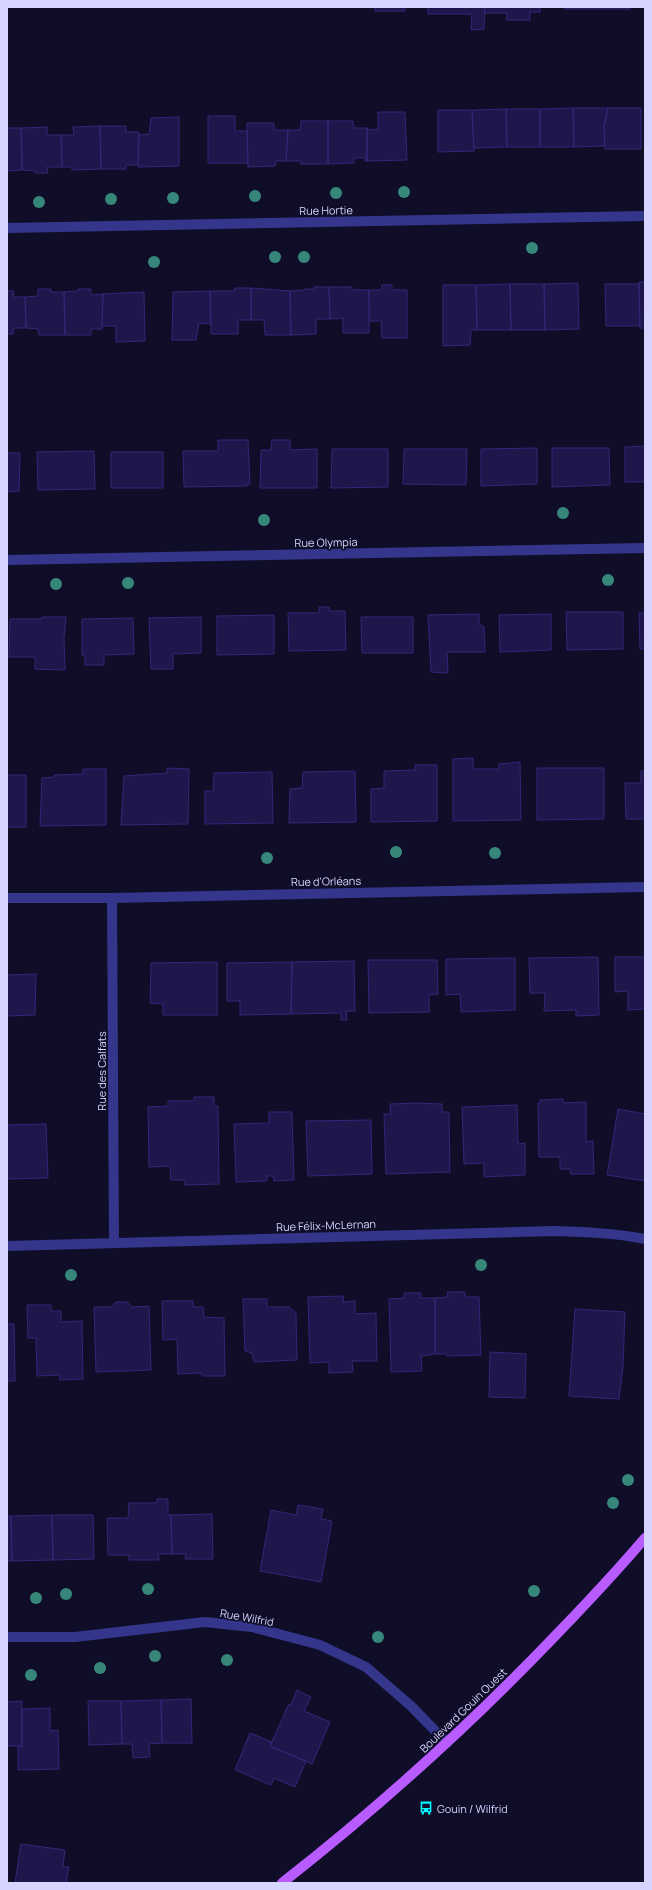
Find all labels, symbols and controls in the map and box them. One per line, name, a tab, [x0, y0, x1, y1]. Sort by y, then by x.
street label: Rue Hortie	[299, 202, 353, 218]
street label: Rue Olympia	[294, 534, 358, 550]
street label: Rue d'Orléans	[291, 873, 361, 889]
street label: Rue des Calfats	[94, 1031, 109, 1111]
street label: Rue Félix-McLernan	[276, 1216, 376, 1234]
street label: Rue Wilfrid	[219, 1605, 275, 1629]
street label: Boulevard Gouin Ouest	[416, 1664, 510, 1756]
bus stop icon: Gouin / Wilfrid	[418, 1800, 434, 1816]
place label: Gouin / Wilfrid	[437, 1801, 508, 1816]

